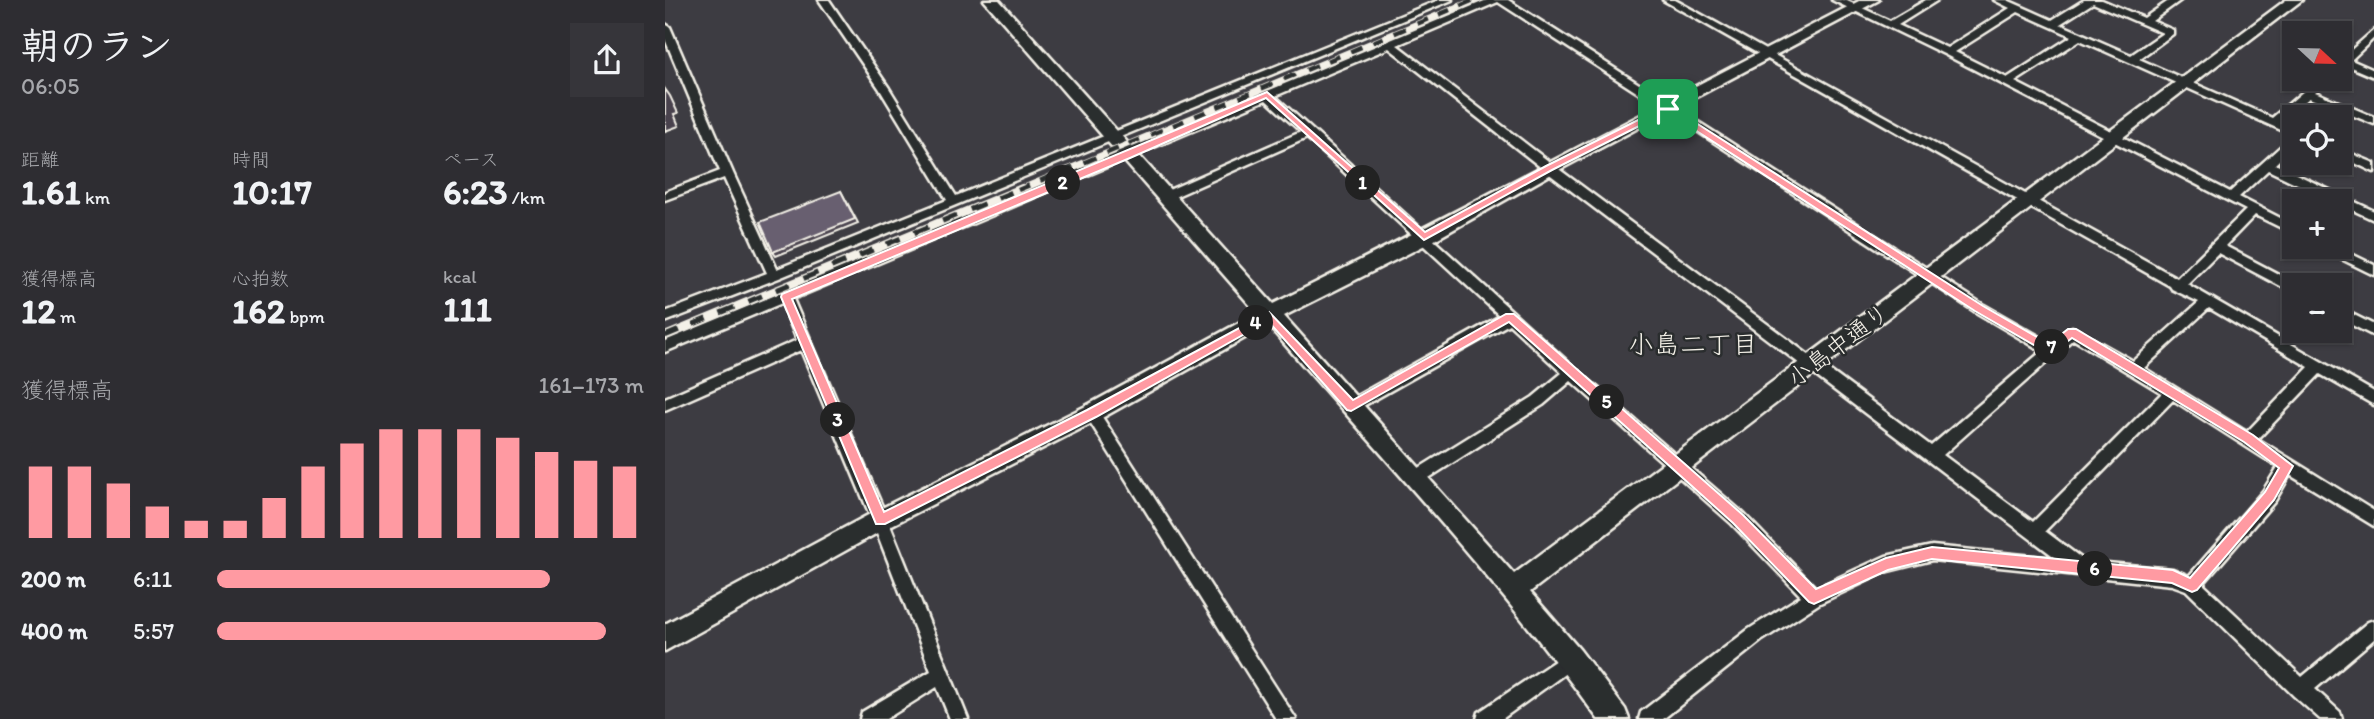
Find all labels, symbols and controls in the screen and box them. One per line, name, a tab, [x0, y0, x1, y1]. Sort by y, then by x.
north arrow	[2282, 21, 2352, 91]
map controls	[2282, 21, 2352, 343]
text: 朝のラン	[21, 23, 173, 69]
button: share	[570, 23, 644, 97]
text: 06:05	[21, 72, 79, 100]
pin	[1638, 79, 1698, 139]
icon: arrive	[1649, 90, 1687, 128]
button: locate	[2282, 105, 2352, 175]
text: 距離	[21, 148, 59, 171]
text: 時間	[232, 148, 270, 171]
text: ペース	[443, 148, 499, 171]
pin: 2	[1045, 166, 1081, 200]
pin: 1	[1345, 166, 1381, 200]
text: 1.61	[21, 171, 81, 213]
text: 10:17	[232, 171, 312, 213]
text: 6:23	[443, 171, 508, 213]
text: 2	[1058, 171, 1068, 194]
text: 1	[1358, 171, 1367, 194]
text: km	[81, 186, 110, 209]
text: /km	[508, 186, 545, 209]
button: +	[2282, 189, 2352, 259]
text: kcal	[443, 265, 477, 288]
text: 獲得標高	[21, 267, 97, 290]
text: 心拍数	[232, 267, 289, 290]
button: −	[2282, 273, 2352, 343]
text: 111	[443, 288, 492, 330]
text: 12	[21, 290, 56, 332]
text: 162	[232, 290, 285, 332]
street label: 小島中通り	[1781, 297, 1895, 393]
text: m	[56, 305, 76, 328]
text: bpm	[285, 305, 325, 328]
pin: 4	[1239, 306, 1273, 340]
text: 4	[1250, 311, 1261, 334]
district label: 小島二丁目	[1628, 328, 1758, 360]
pin: 7	[2035, 330, 2069, 364]
text: 7	[2047, 335, 2056, 358]
text: 161–173 m	[539, 371, 644, 399]
text: 獲得標高	[21, 376, 113, 404]
pin: 5	[1590, 384, 1625, 420]
text: 5	[1602, 390, 1611, 413]
pin: 3	[821, 402, 855, 438]
text: 3	[832, 408, 843, 431]
pin: 6	[2077, 552, 2113, 586]
text: 6	[2089, 557, 2100, 580]
text: 200 m	[21, 565, 86, 593]
text: 6:11	[133, 565, 172, 593]
text: 400 m	[21, 617, 88, 645]
text: 5:57	[133, 617, 174, 645]

